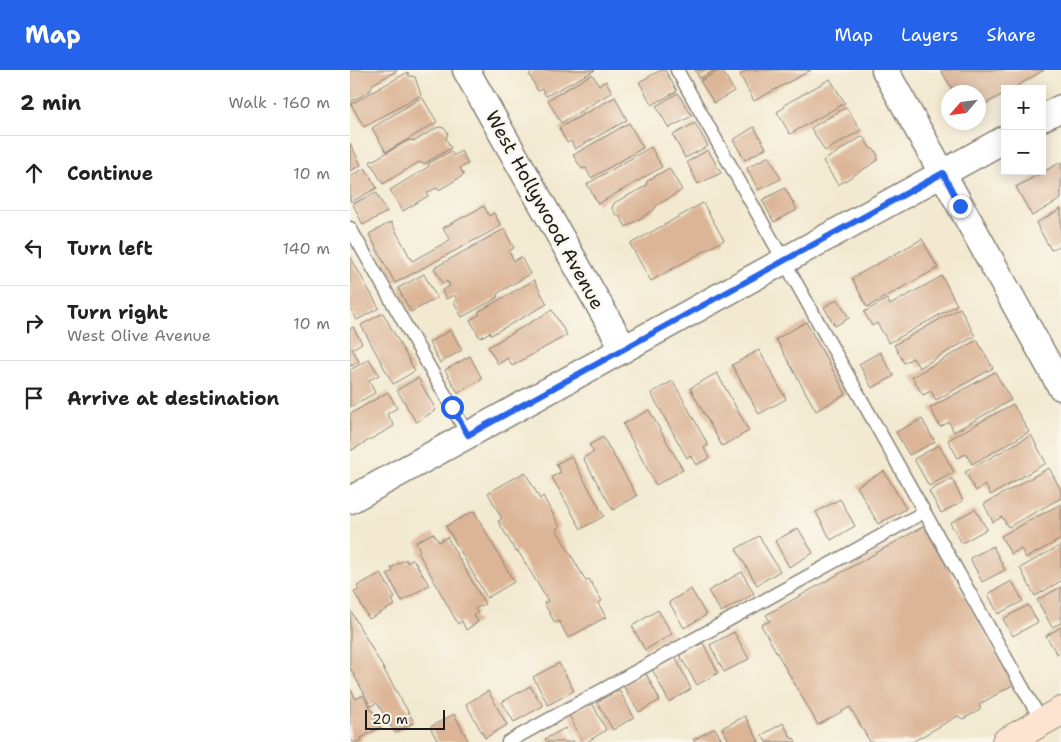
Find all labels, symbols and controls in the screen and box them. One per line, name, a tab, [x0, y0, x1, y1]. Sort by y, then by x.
text: Map	[25, 19, 81, 51]
text: Map	[835, 23, 873, 47]
text: Layers	[901, 23, 958, 47]
text: Share	[986, 23, 1036, 47]
north arrow	[941, 85, 986, 130]
map controls	[1001, 85, 1046, 175]
button: +	[1001, 85, 1046, 130]
text: 2 min	[20, 89, 81, 117]
text: Walk · 160 m	[229, 92, 330, 113]
street label: West Hollywood Avenue	[480, 106, 610, 314]
button: −	[1001, 130, 1046, 175]
icon: ahead	[20, 159, 48, 187]
text: Continue	[67, 161, 153, 186]
text: 10 m	[293, 163, 330, 184]
route end	[949, 195, 972, 218]
icon: left	[20, 234, 48, 262]
text: Turn left	[67, 236, 153, 261]
text: 140 m	[283, 238, 330, 259]
text: Turn right	[67, 300, 168, 325]
icon: right	[20, 309, 48, 337]
text: 10 m	[293, 313, 330, 334]
text: West Olive Avenue	[67, 325, 211, 346]
icon: arrive	[20, 384, 48, 412]
text: Arrive at destination	[67, 386, 279, 411]
route start	[441, 396, 464, 419]
scale bar	[365, 707, 445, 730]
text: 20 m	[372, 710, 408, 728]

